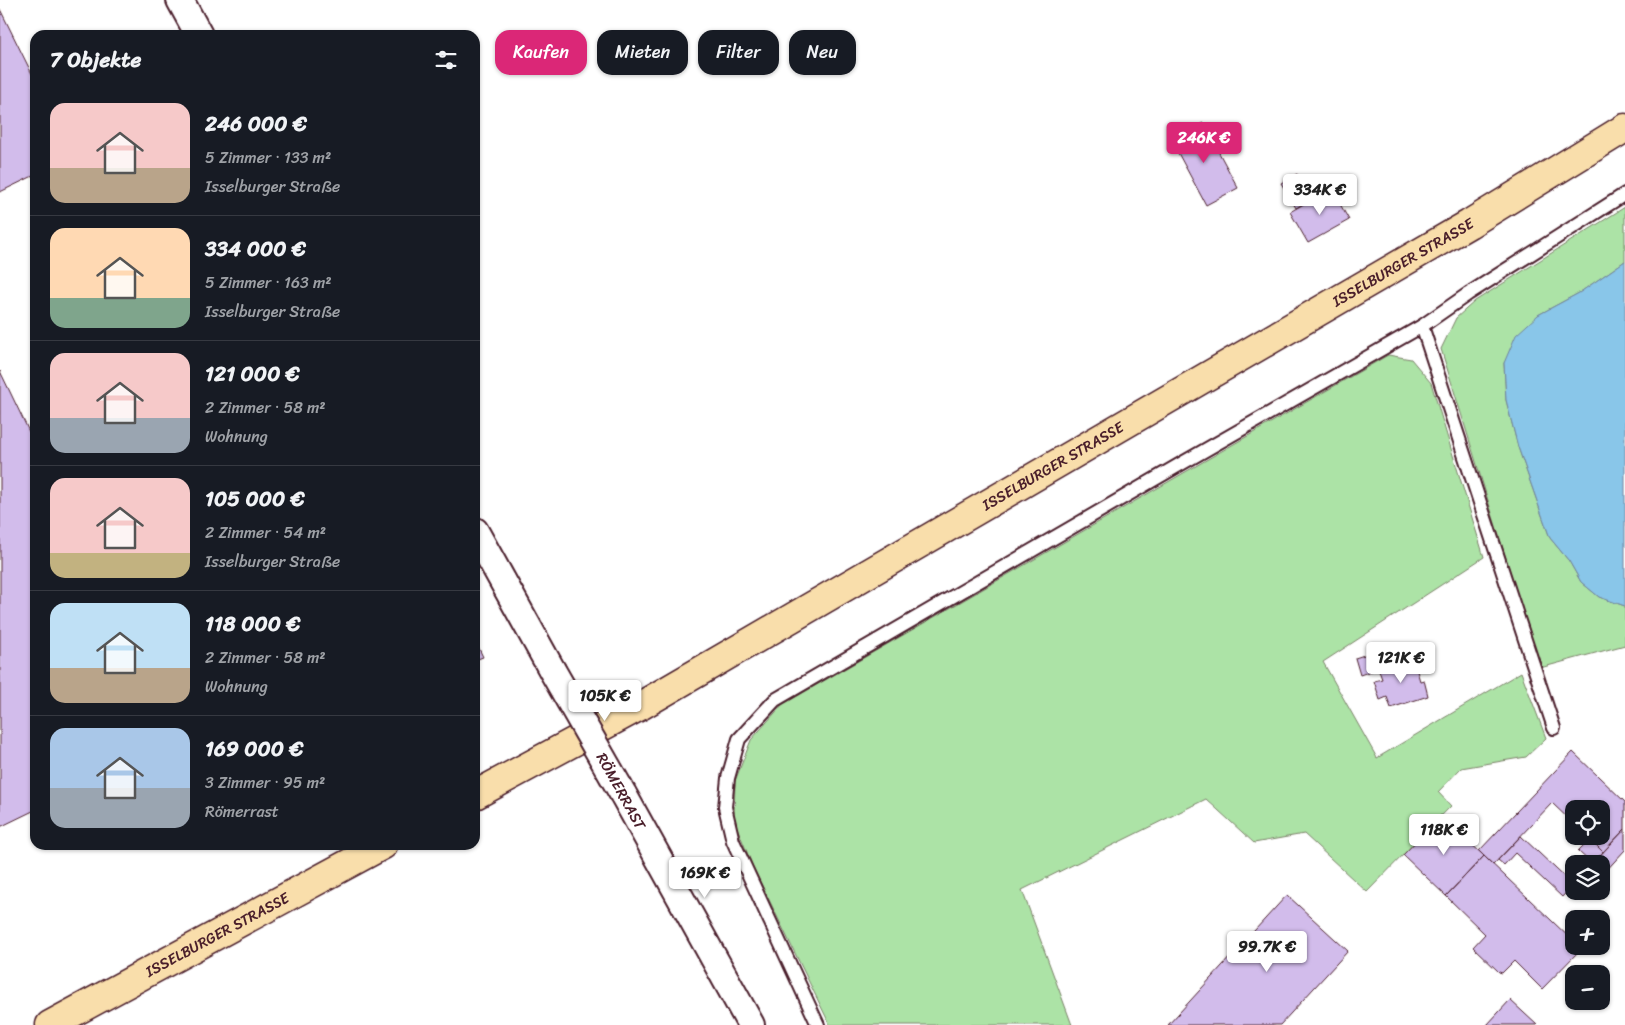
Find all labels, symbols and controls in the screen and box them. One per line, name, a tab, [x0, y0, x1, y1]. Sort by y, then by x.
chip: Kaufen	[495, 30, 587, 75]
chip: Mieten	[597, 30, 688, 75]
chip: Filter	[698, 30, 779, 75]
chip: Neu	[789, 30, 856, 75]
text: 7 Objekte	[50, 41, 141, 79]
icon: filters	[432, 46, 460, 74]
text: 246 000 €	[205, 105, 307, 143]
pin: 246K €	[1163, 121, 1245, 164]
icon: home	[90, 123, 150, 183]
text: 246K €	[1178, 123, 1230, 152]
text: 5 Zimmer · 133 m²	[205, 143, 331, 172]
text: Isselburger Straße	[205, 172, 340, 201]
pin: 334K €	[1279, 174, 1361, 216]
text: 334K €	[1294, 175, 1346, 204]
street label: ISSELBURGER STRASSE	[1326, 210, 1480, 314]
text: 334 000 €	[205, 230, 306, 268]
icon: home	[90, 248, 150, 308]
text: 5 Zimmer · 163 m²	[205, 268, 332, 297]
text: Isselburger Straße	[205, 297, 340, 326]
text: 121 000 €	[205, 355, 300, 393]
icon: home	[90, 373, 150, 433]
text: 2 Zimmer · 58 m²	[205, 393, 326, 422]
street label: ISSELBURGER STRASSE	[976, 414, 1130, 518]
text: Wohnung	[205, 422, 268, 451]
text: 105 000 €	[205, 480, 305, 518]
icon: home	[90, 498, 150, 558]
text: 2 Zimmer · 54 m²	[205, 518, 326, 547]
text: Isselburger Straße	[205, 547, 340, 576]
text: 118 000 €	[205, 605, 300, 643]
icon: home	[90, 623, 150, 683]
pin: 121K €	[1360, 642, 1442, 684]
text: 2 Zimmer · 58 m²	[205, 643, 326, 672]
text: 121K €	[1377, 643, 1425, 672]
text: Wohnung	[205, 672, 268, 701]
pin: 105K €	[564, 680, 646, 722]
text: 105K €	[579, 681, 631, 710]
text: 169 000 €	[205, 730, 304, 768]
icon: home	[90, 748, 150, 808]
street label: RÖMERRAST	[589, 748, 654, 836]
text: 3 Zimmer · 95 m²	[205, 768, 325, 797]
text: Römerrast	[205, 797, 279, 826]
map controls	[1565, 800, 1610, 1010]
button: locate	[1565, 800, 1610, 845]
pin: 118K €	[1403, 814, 1485, 856]
text: 118K €	[1420, 815, 1468, 844]
button: layers	[1565, 855, 1610, 900]
pin: 169K €	[664, 856, 746, 899]
text: 169K €	[680, 858, 730, 887]
street label: ISSELBURGER STRASSE	[140, 884, 295, 985]
button: +	[1565, 910, 1610, 955]
pin: 99.7K €	[1221, 930, 1313, 973]
text: 99.7K €	[1238, 932, 1296, 961]
button: −	[1565, 965, 1610, 1010]

